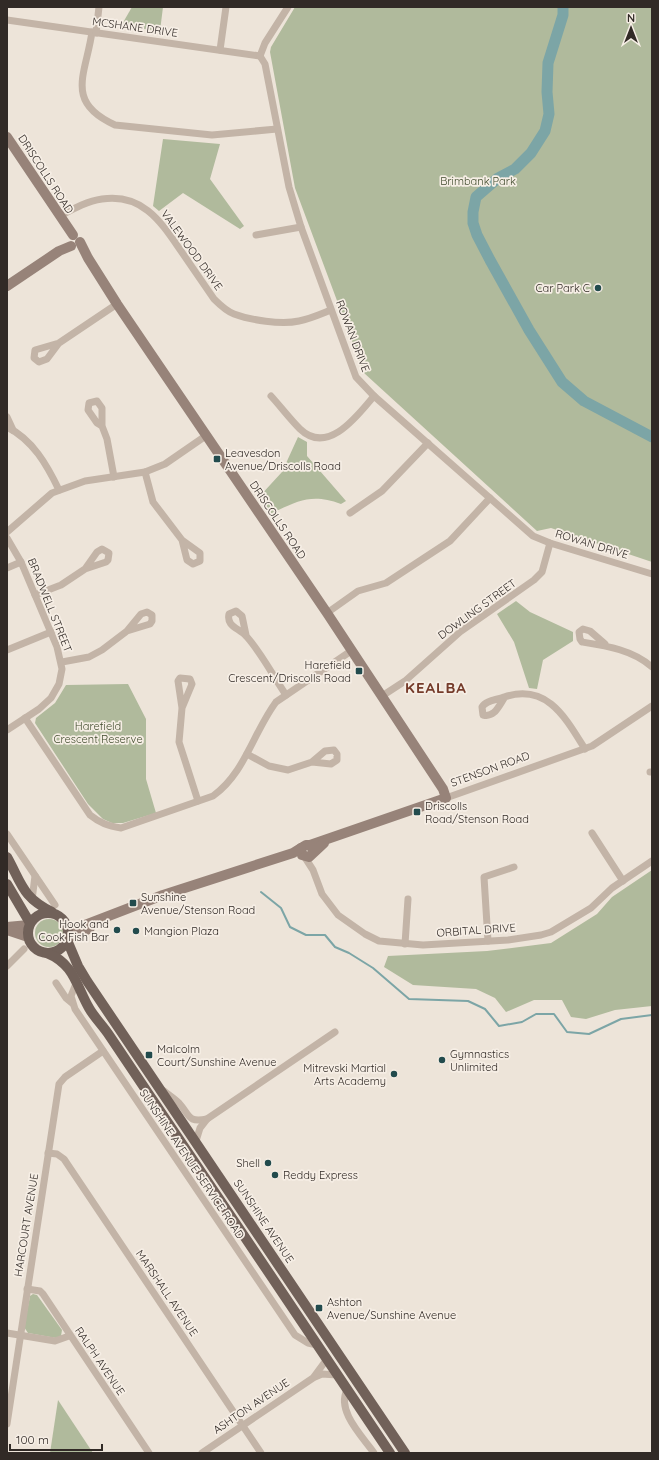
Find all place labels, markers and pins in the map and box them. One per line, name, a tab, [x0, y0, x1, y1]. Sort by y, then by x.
place label: Car Park C	[535, 281, 590, 295]
marker: Car Park C	[593, 283, 603, 293]
place label: Leavesdon Avenue/Driscolls Road	[225, 446, 341, 473]
marker: Leavesdon Avenue/Driscolls Road	[212, 454, 222, 464]
place label: Harefield Crescent/Driscolls Road	[228, 658, 351, 685]
marker: Harefield Crescent/Driscolls Road	[354, 666, 364, 676]
place label: Driscolls Road/Stenson Road	[425, 799, 529, 826]
marker: Driscolls Road/Stenson Road	[412, 807, 422, 817]
place label: Sunshine Avenue/Stenson Road	[141, 890, 255, 917]
marker: Sunshine Avenue/Stenson Road	[128, 898, 138, 908]
place label: Hook and Cook Fish Bar	[39, 917, 110, 944]
place label: Mangion Plaza	[144, 924, 219, 938]
marker: Hook and Cook Fish Bar	[112, 925, 122, 935]
marker: Mangion Plaza	[131, 926, 141, 936]
place label: Malcolm Court/Sunshine Avenue	[157, 1042, 277, 1069]
place label: Gymnastics Unlimited	[450, 1047, 509, 1074]
marker: Malcolm Court/Sunshine Avenue	[144, 1050, 154, 1060]
marker: Gymnastics Unlimited	[437, 1055, 447, 1065]
place label: Mitrevski Martial Arts Academy	[303, 1061, 386, 1088]
marker: Mitrevski Martial Arts Academy	[389, 1069, 399, 1079]
place label: Shell	[236, 1156, 260, 1170]
marker: Shell	[263, 1158, 273, 1168]
place label: Reddy Express	[283, 1168, 358, 1182]
marker: Reddy Express	[270, 1170, 280, 1180]
place label: Ashton Avenue/Sunshine Avenue	[327, 1295, 456, 1322]
marker: Ashton Avenue/Sunshine Avenue	[314, 1303, 324, 1313]

